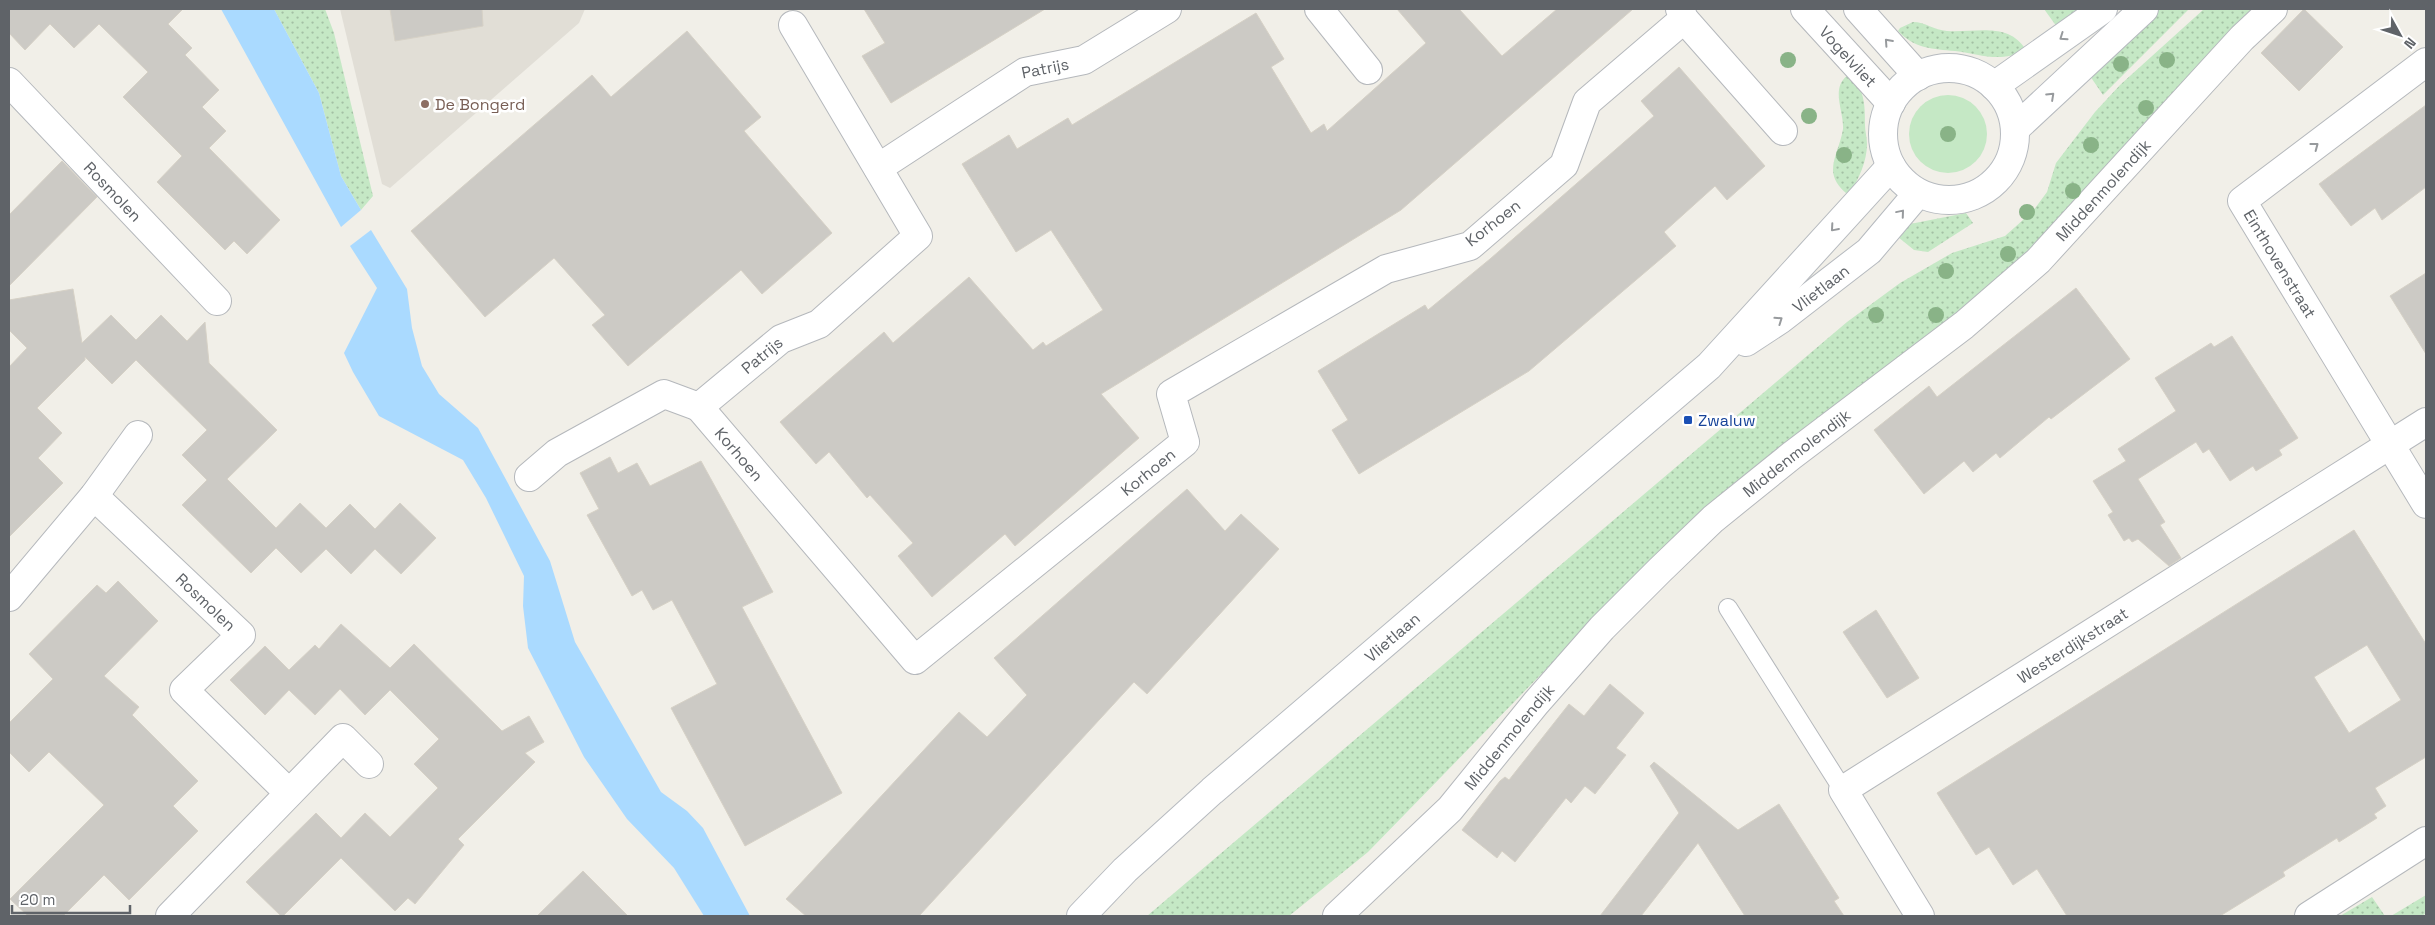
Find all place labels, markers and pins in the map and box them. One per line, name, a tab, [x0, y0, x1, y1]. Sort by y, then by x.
place label: De Bongerd	[435, 94, 525, 115]
marker: De Bongerd	[419, 98, 431, 110]
place label: Zwaluw	[1698, 410, 1755, 431]
marker: Zwaluw	[1682, 414, 1694, 426]

